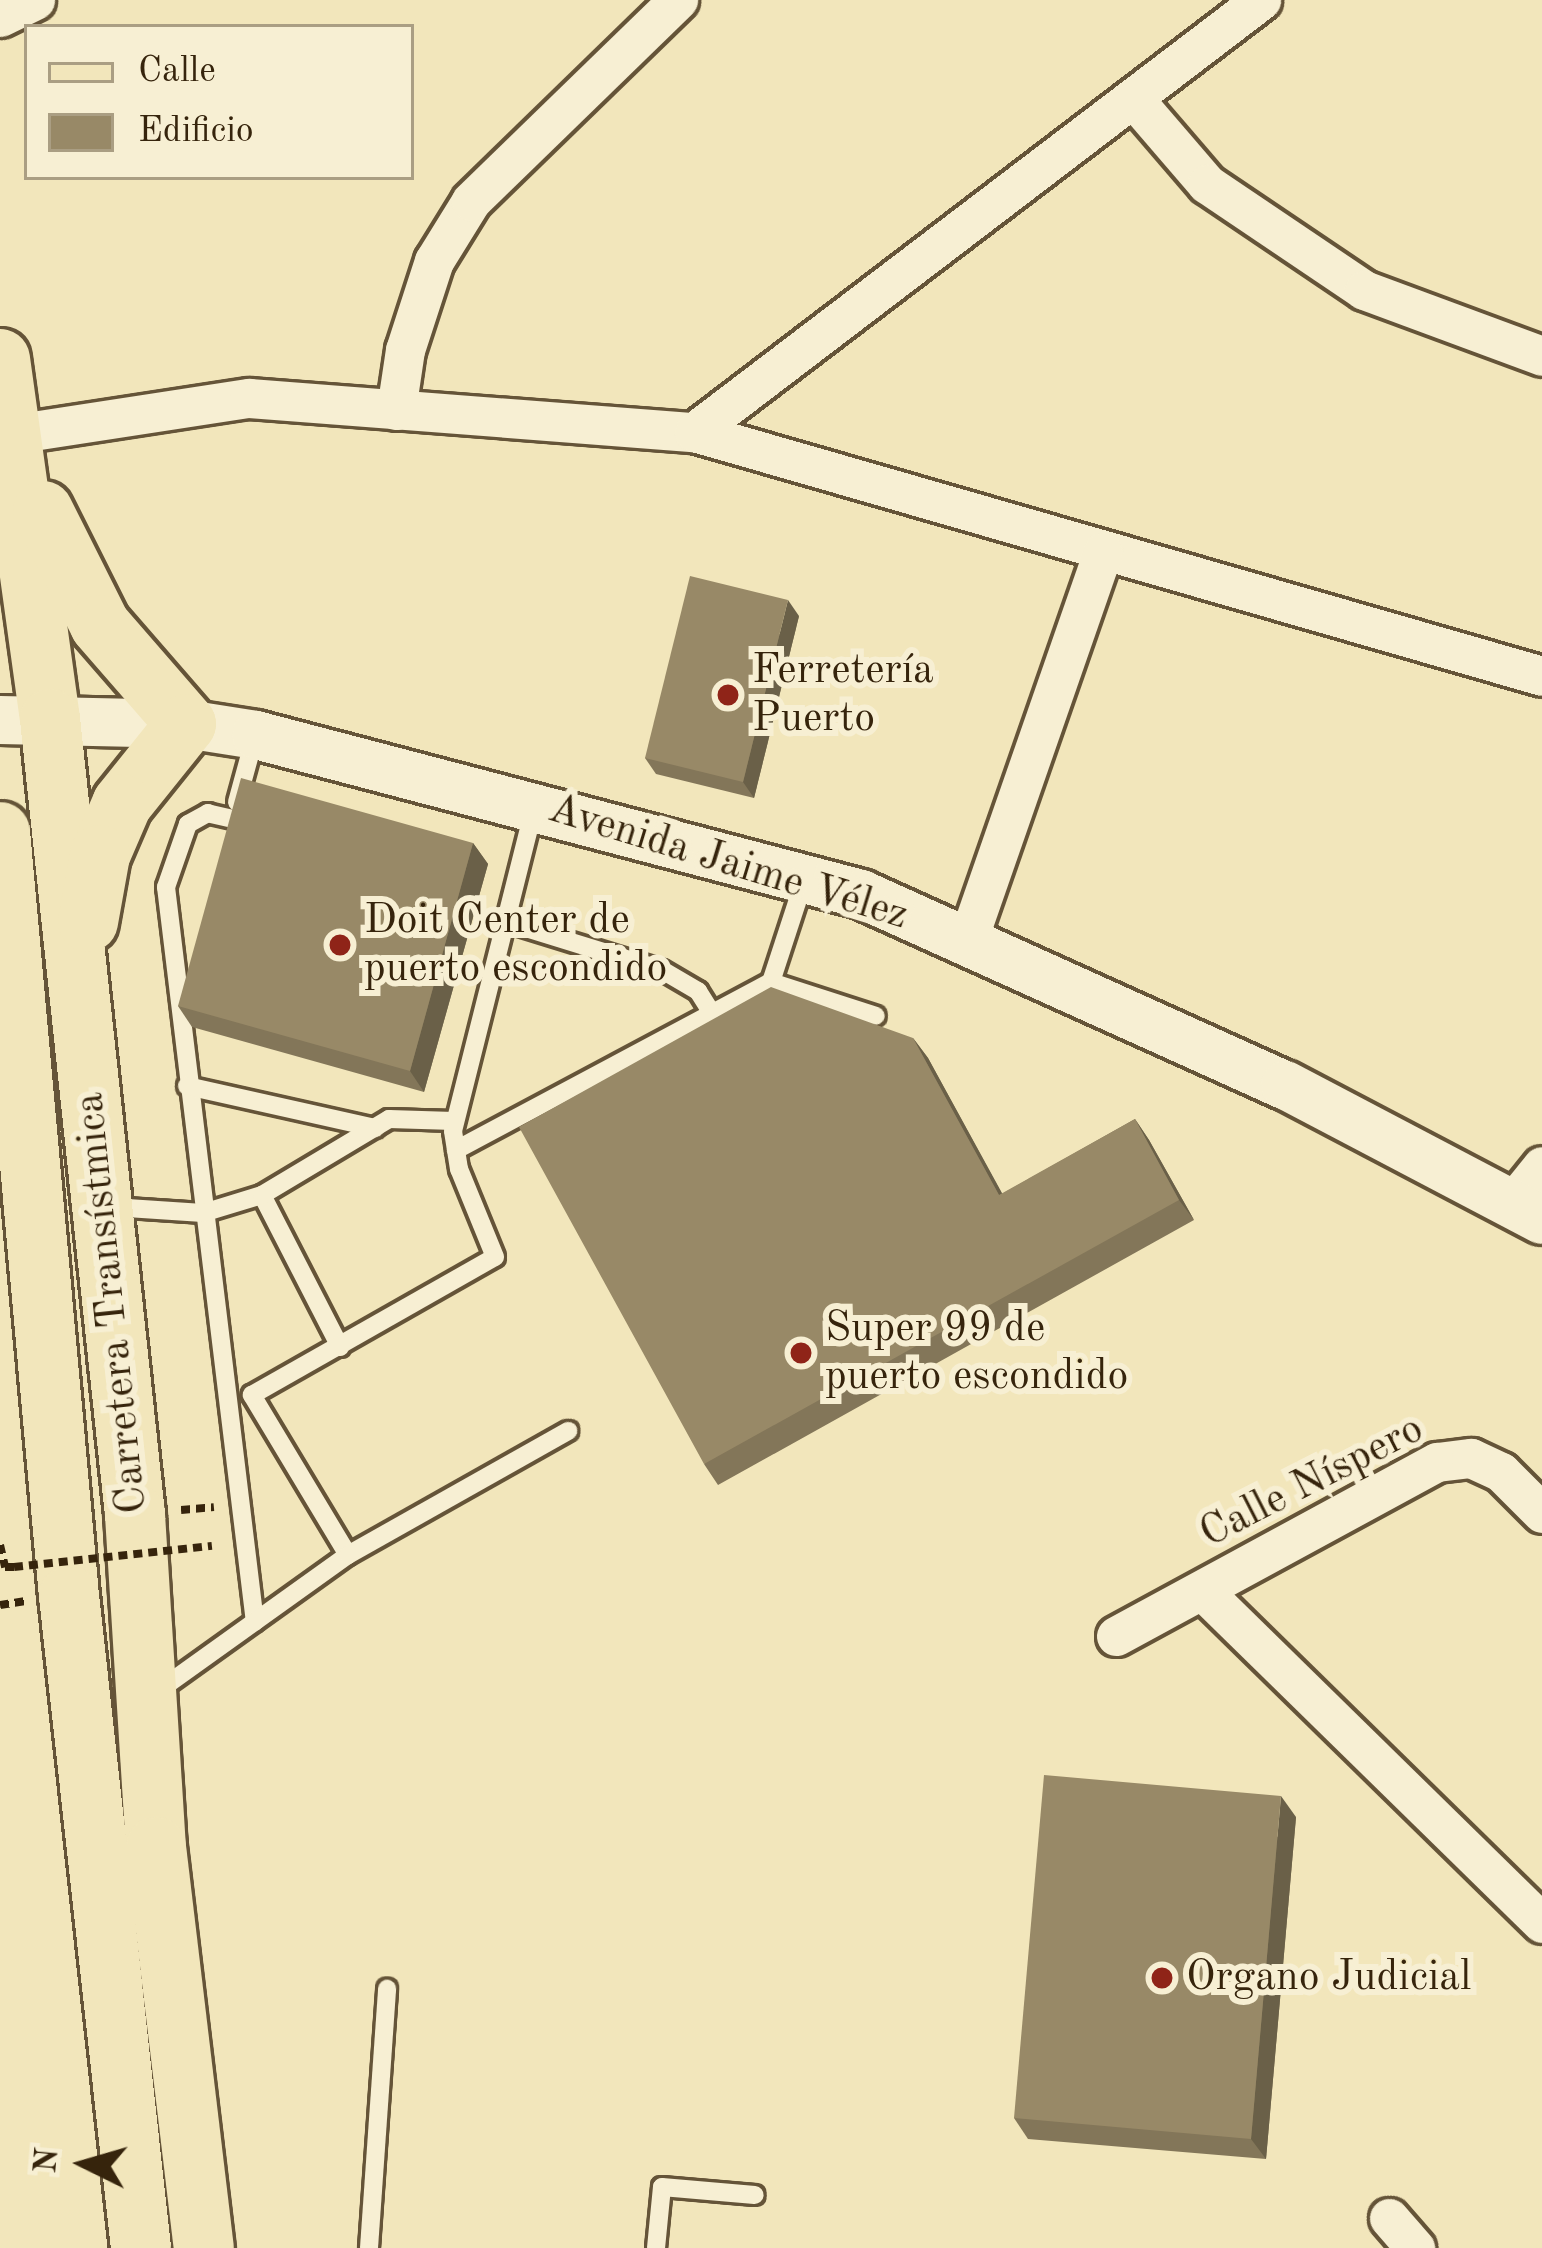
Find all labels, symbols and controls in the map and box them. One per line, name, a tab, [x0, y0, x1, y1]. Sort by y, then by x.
legend	[24, 24, 414, 180]
text: Calle	[138, 54, 216, 90]
text: Edificio	[138, 114, 254, 150]
place label: Ferretería Puerto	[752, 646, 934, 744]
marker: Ferretería Puerto	[715, 682, 741, 708]
street label: Avenida Jaime Vélez	[542, 784, 914, 942]
place label: Doit Center de puerto escondido	[364, 896, 667, 994]
marker: Doit Center de puerto escondido	[327, 932, 353, 958]
street label: Carretera Transístmica	[65, 1090, 159, 1516]
place label: Super 99 de puerto escondido	[825, 1304, 1128, 1402]
marker: Super 99 de puerto escondido	[788, 1340, 814, 1366]
street label: Calle Níspero	[1192, 1404, 1432, 1560]
place label: Organo Judicial	[1186, 1953, 1471, 2003]
marker: Organo Judicial	[1149, 1965, 1175, 1991]
north arrow	[24, 2104, 144, 2224]
text: N	[30, 2147, 65, 2175]

